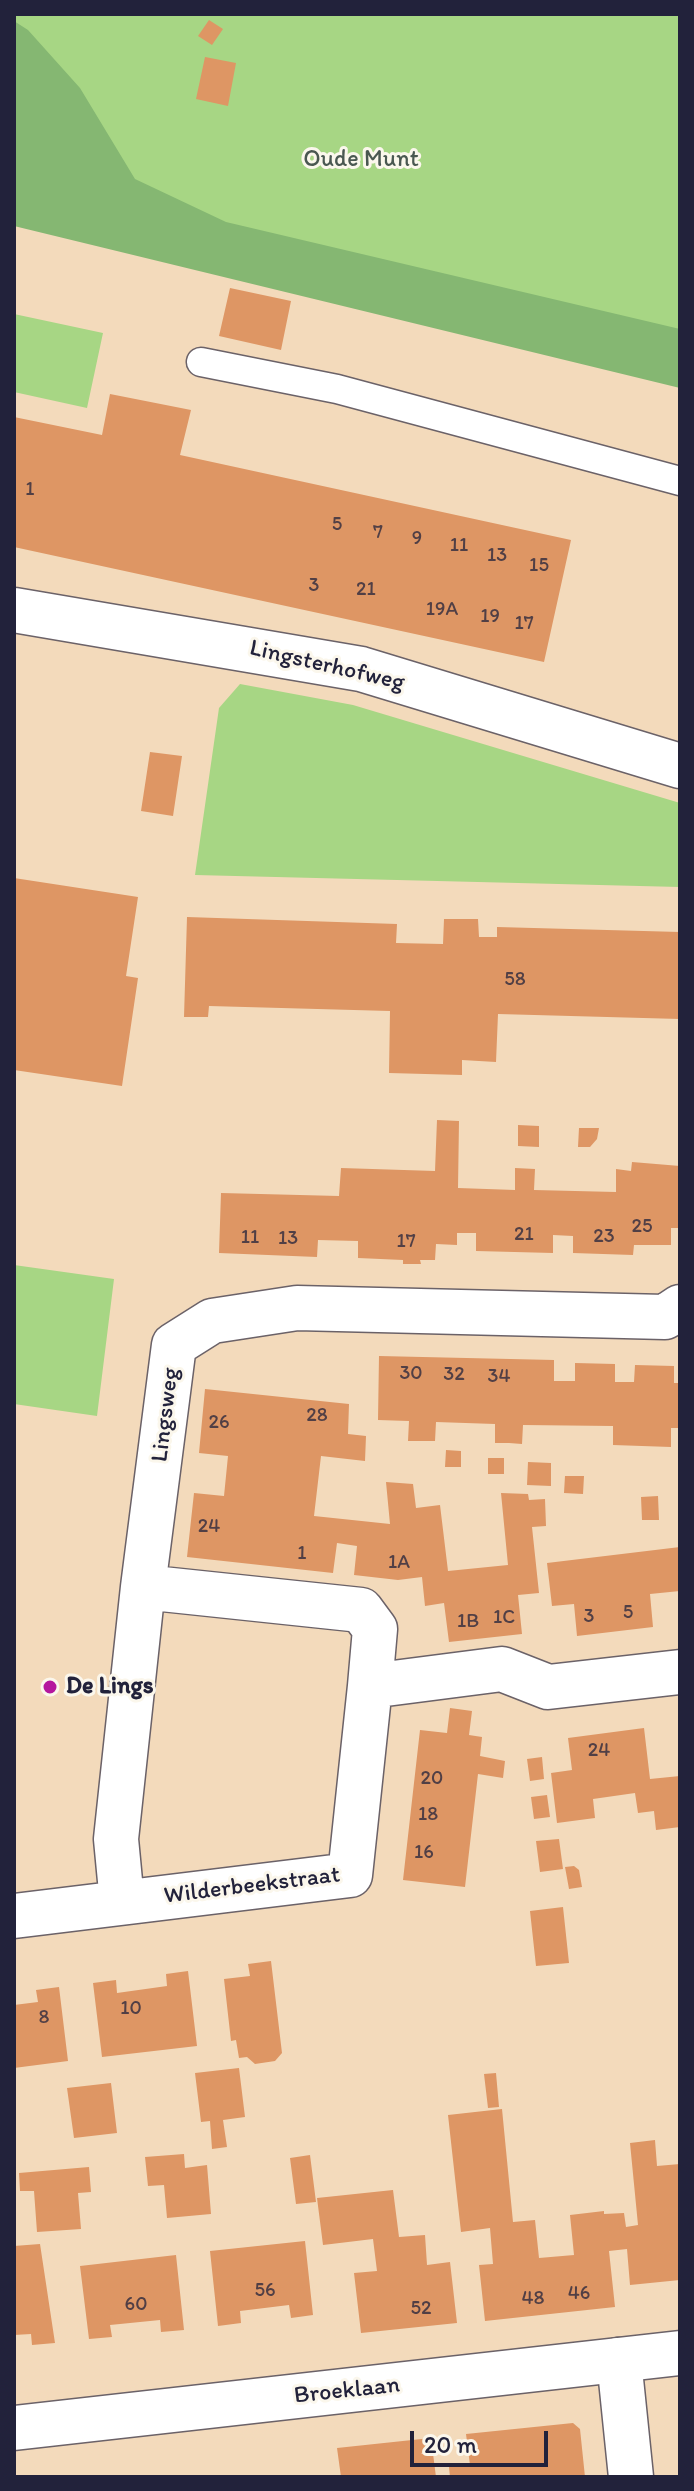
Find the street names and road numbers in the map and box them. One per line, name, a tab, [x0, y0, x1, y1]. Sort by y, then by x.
street label: Lingsterhofweg	[247, 634, 407, 698]
street label: Lingsweg	[146, 1366, 186, 1464]
street label: Wilderbeekstraat	[162, 1861, 342, 1911]
street label: Broeklaan	[293, 2371, 401, 2411]

